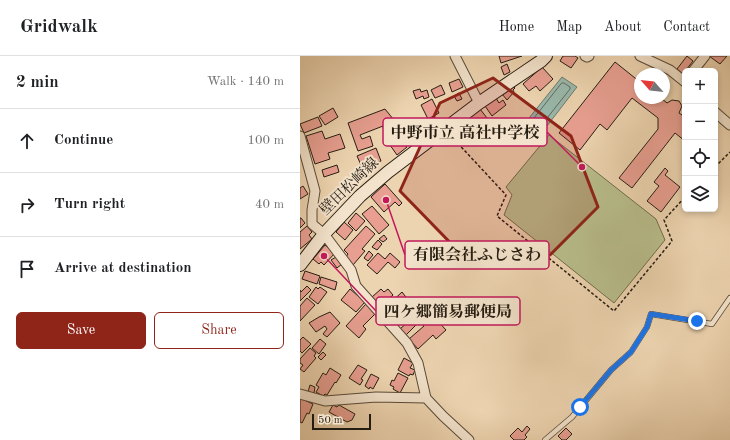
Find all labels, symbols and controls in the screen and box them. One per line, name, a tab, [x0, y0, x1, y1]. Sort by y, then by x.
text: Gridwalk	[20, 18, 98, 37]
text: Home	[499, 20, 534, 34]
text: Map	[556, 20, 582, 34]
text: About	[604, 20, 641, 34]
text: Contact	[663, 20, 710, 34]
north arrow	[634, 68, 670, 104]
map controls	[682, 68, 718, 212]
button: +	[682, 68, 718, 104]
text: 2 min	[16, 74, 59, 91]
text: Walk · 140 m	[207, 75, 284, 88]
button: −	[682, 104, 718, 140]
callout: 中野市立 高社中学校	[383, 118, 547, 146]
text: 中野市立 高社中学校	[391, 124, 540, 142]
icon: ahead	[16, 130, 38, 152]
text: Continue	[54, 133, 113, 148]
text: 100 m	[247, 134, 284, 147]
button: locate	[682, 140, 718, 176]
street label: 壁田松崎線	[316, 154, 382, 218]
button: layers	[682, 176, 718, 212]
icon: right	[16, 194, 38, 216]
text: Turn right	[54, 197, 125, 212]
text: 40 m	[255, 198, 284, 211]
callout: 有限会社ふじさわ	[405, 241, 549, 269]
text: 有限会社ふじさわ	[413, 246, 541, 264]
icon: arrive	[16, 258, 38, 280]
text: Arrive at destination	[54, 261, 192, 276]
callout: 四ケ郷簡易郵便局	[376, 297, 520, 325]
text: 四ケ郷簡易郵便局	[384, 303, 512, 321]
button: Save	[16, 312, 146, 349]
button: Share	[154, 312, 284, 349]
route end	[688, 312, 706, 330]
route start	[571, 398, 589, 416]
scale bar	[312, 412, 371, 431]
text: 50 m	[318, 415, 343, 426]

